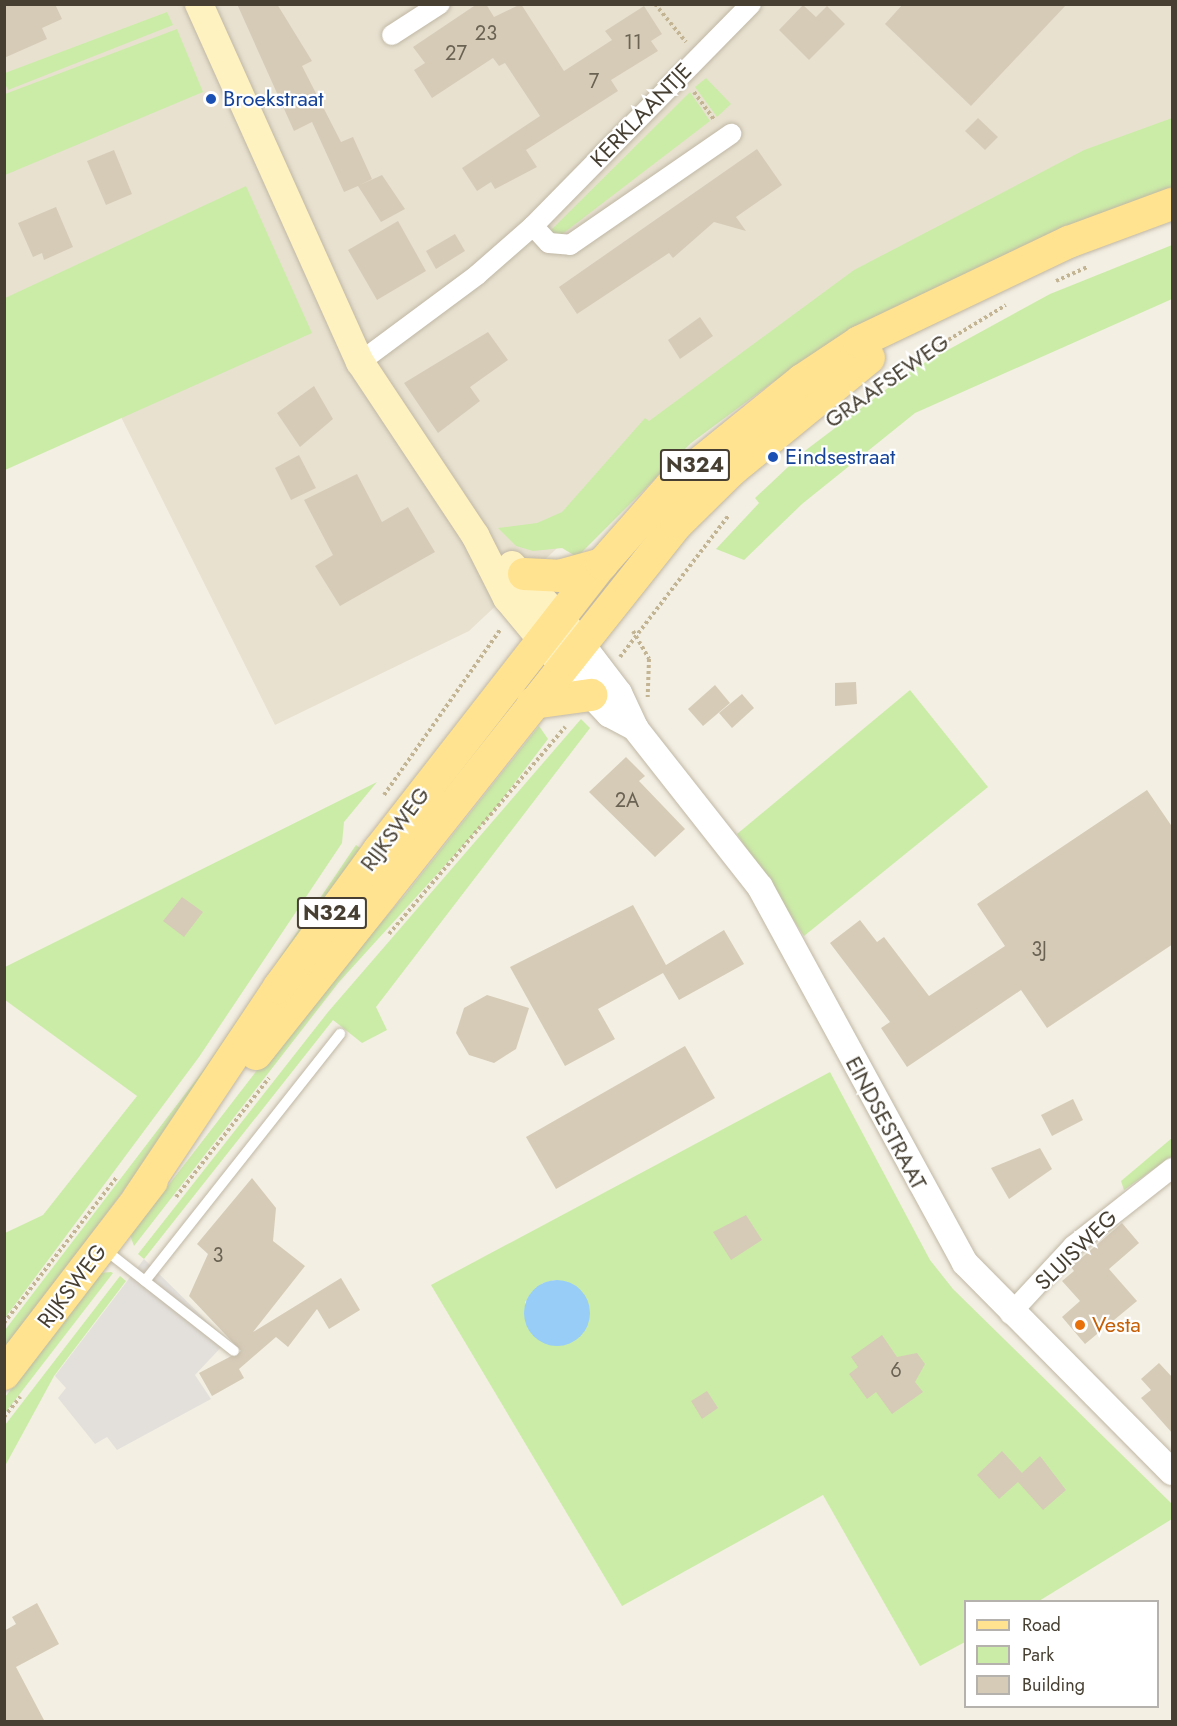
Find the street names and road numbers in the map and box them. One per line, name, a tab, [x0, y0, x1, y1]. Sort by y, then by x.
street label: KERKLAANTJE	[585, 58, 697, 172]
street label: GRAAFSEWEG	[820, 329, 954, 433]
road number: N324	[659, 447, 731, 483]
street label: RIJKSWEG	[355, 782, 435, 876]
road number: N324	[296, 895, 368, 931]
street label: EINDSESTRAAT	[840, 1052, 932, 1194]
street label: SLUISWEG	[1029, 1204, 1123, 1296]
street label: RIJKSWEG	[32, 1239, 112, 1333]

